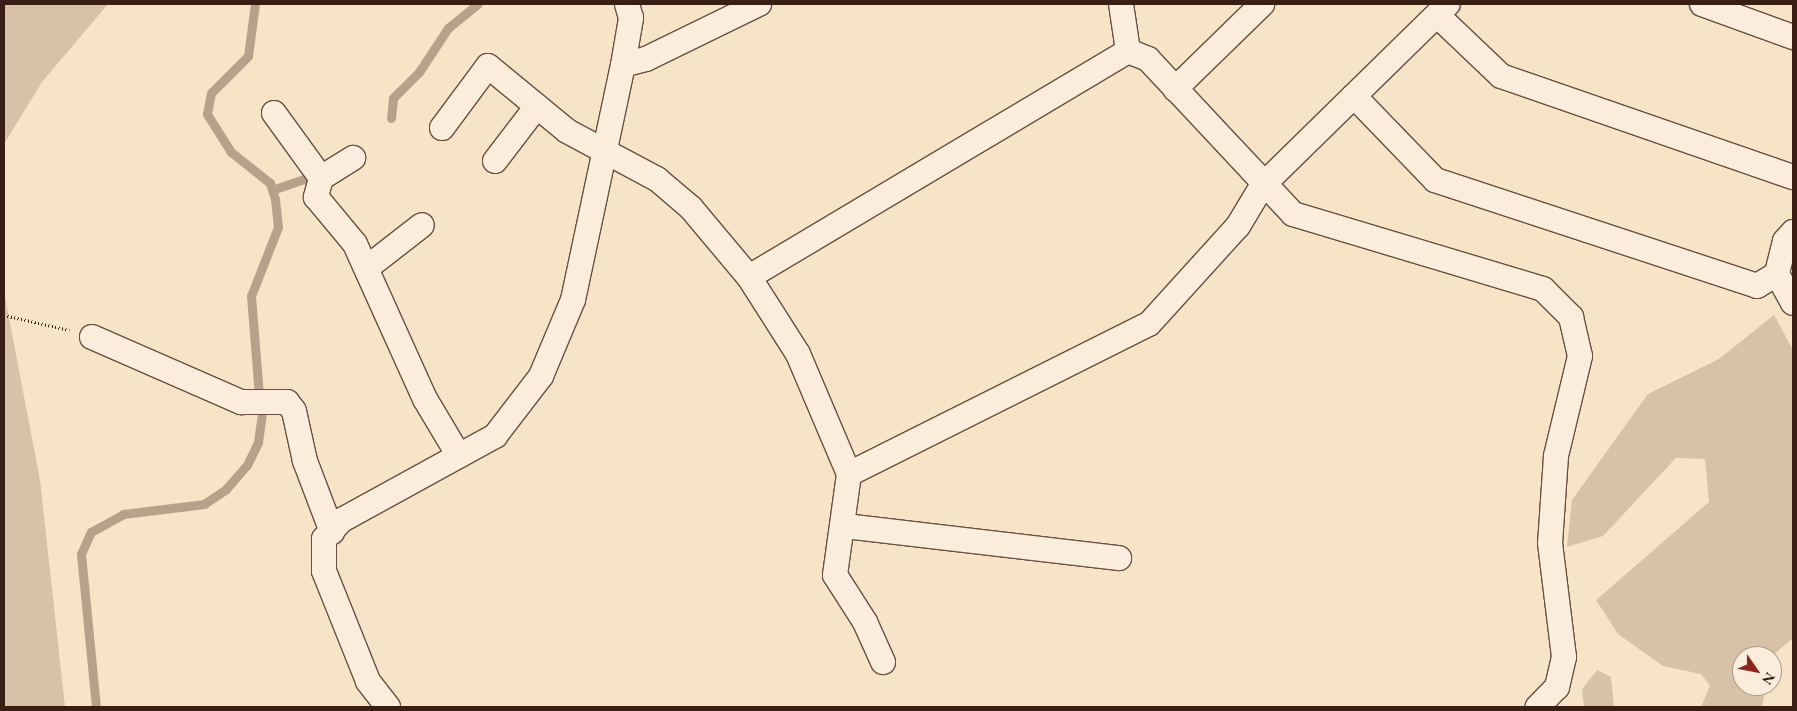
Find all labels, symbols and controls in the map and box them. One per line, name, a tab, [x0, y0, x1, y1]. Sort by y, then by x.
north arrow	[1732, 646, 1782, 696]
text: N	[1758, 669, 1779, 688]

